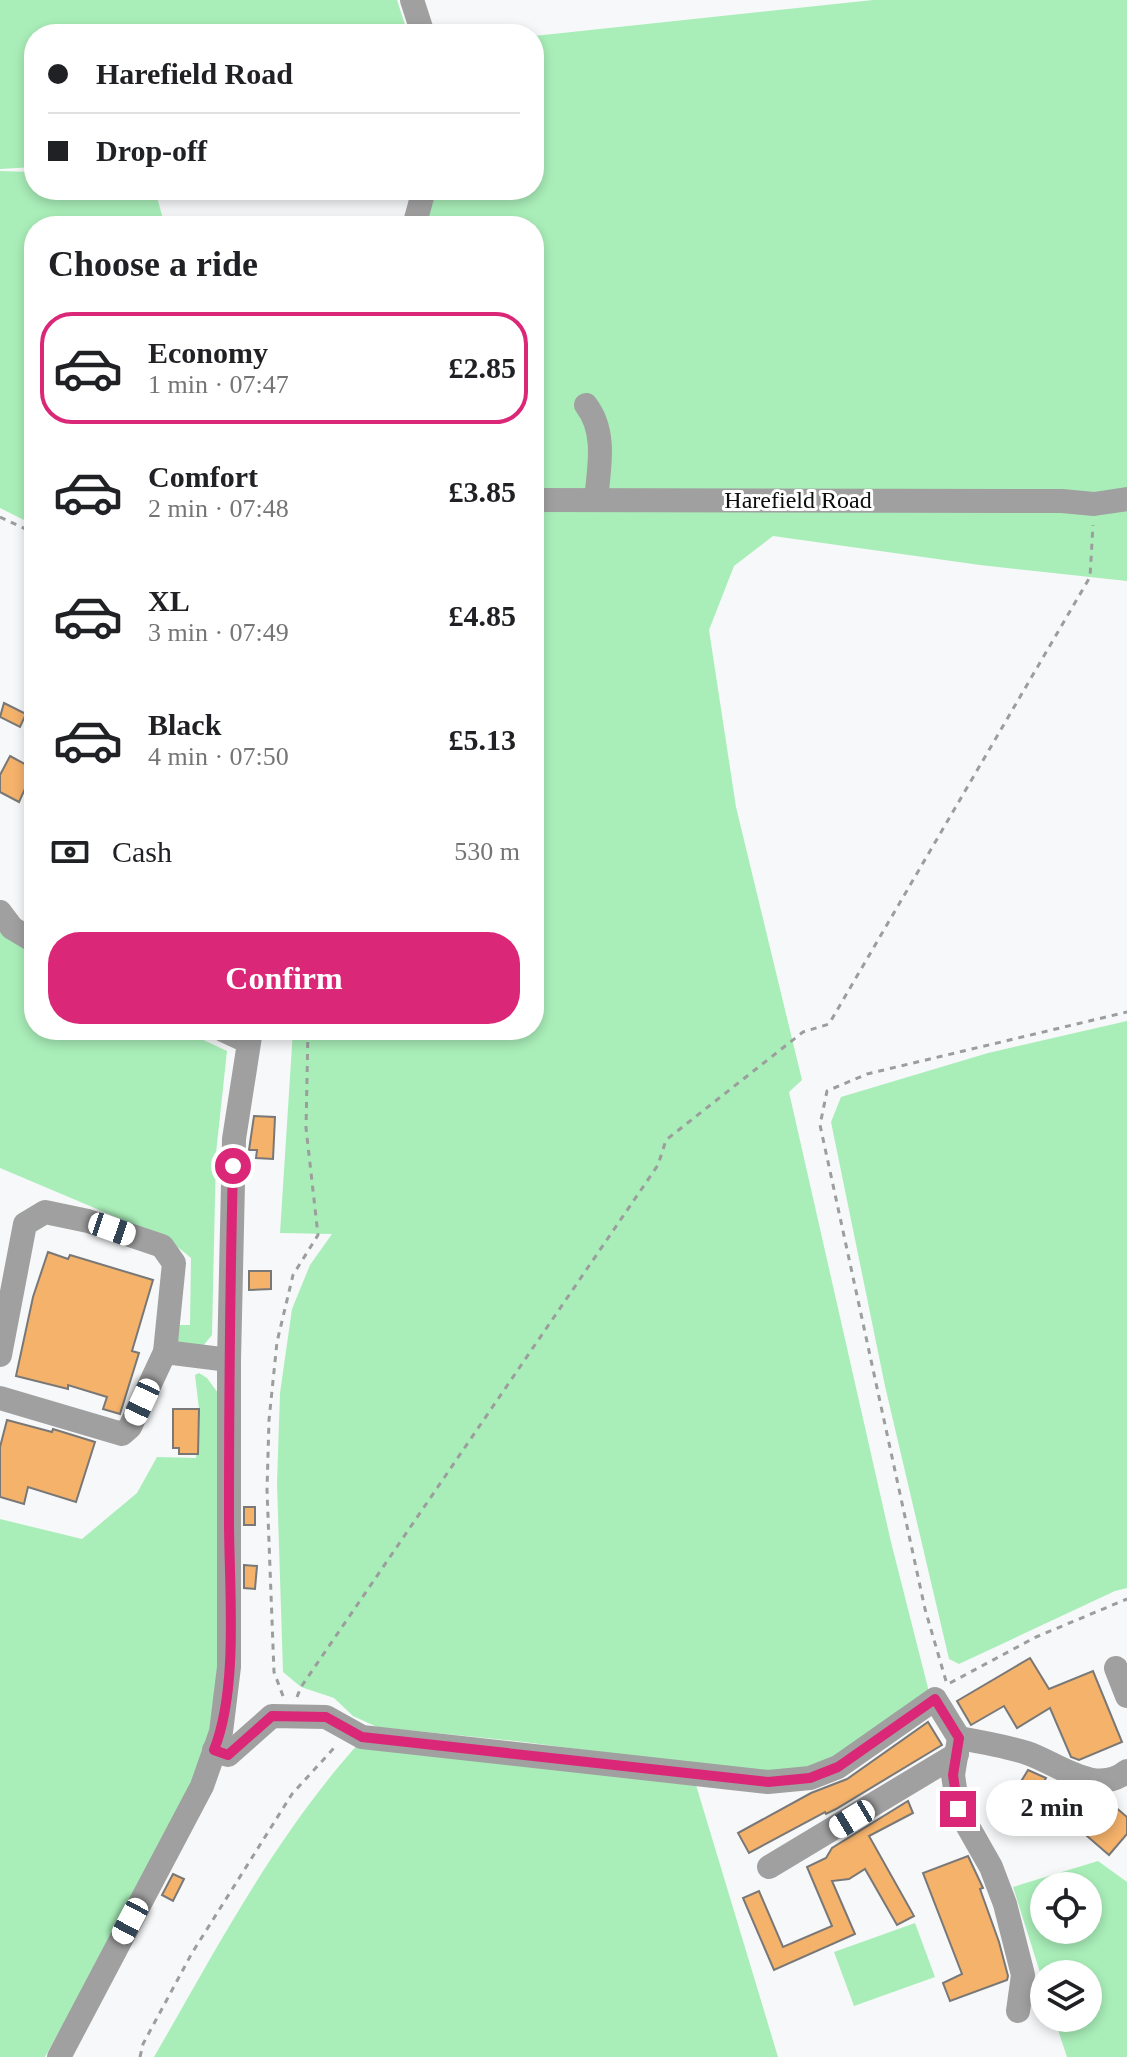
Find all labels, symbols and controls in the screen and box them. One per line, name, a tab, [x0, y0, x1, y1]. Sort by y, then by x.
text: Harefield Road	[96, 57, 293, 90]
text: Drop-off	[96, 134, 207, 167]
text: Choose a ride	[48, 244, 258, 284]
icon: car	[52, 332, 124, 404]
text: Economy	[148, 336, 268, 369]
text: £2.85	[449, 351, 516, 384]
text: 1 min · 07:47	[148, 370, 289, 399]
icon: car	[52, 456, 124, 528]
text: Comfort	[148, 460, 258, 493]
text: £3.85	[449, 475, 516, 508]
street label: Harefield Road	[724, 487, 872, 513]
text: 2 min · 07:48	[148, 494, 289, 523]
icon: car	[52, 580, 124, 652]
text: XL	[148, 584, 190, 617]
text: £4.85	[449, 599, 516, 632]
text: 3 min · 07:49	[148, 618, 289, 647]
icon: car	[52, 704, 124, 776]
text: Black	[148, 708, 221, 741]
text: £5.13	[449, 723, 516, 756]
text: 4 min · 07:50	[148, 742, 289, 771]
icon: cash	[48, 830, 92, 874]
text: Cash	[112, 835, 172, 868]
text: 530 m	[454, 837, 520, 866]
button: Confirm	[48, 932, 520, 1024]
route start	[215, 1148, 251, 1184]
car	[85, 1210, 139, 1248]
car	[121, 1375, 163, 1429]
callout: 2 min	[986, 1781, 1118, 1837]
route end	[940, 1791, 976, 1827]
text: 2 min	[1021, 1793, 1083, 1822]
car	[825, 1796, 879, 1842]
map controls	[1030, 1872, 1102, 2032]
button: locate	[1030, 1872, 1102, 1944]
car	[108, 1894, 152, 1948]
button: layers	[1030, 1960, 1102, 2032]

